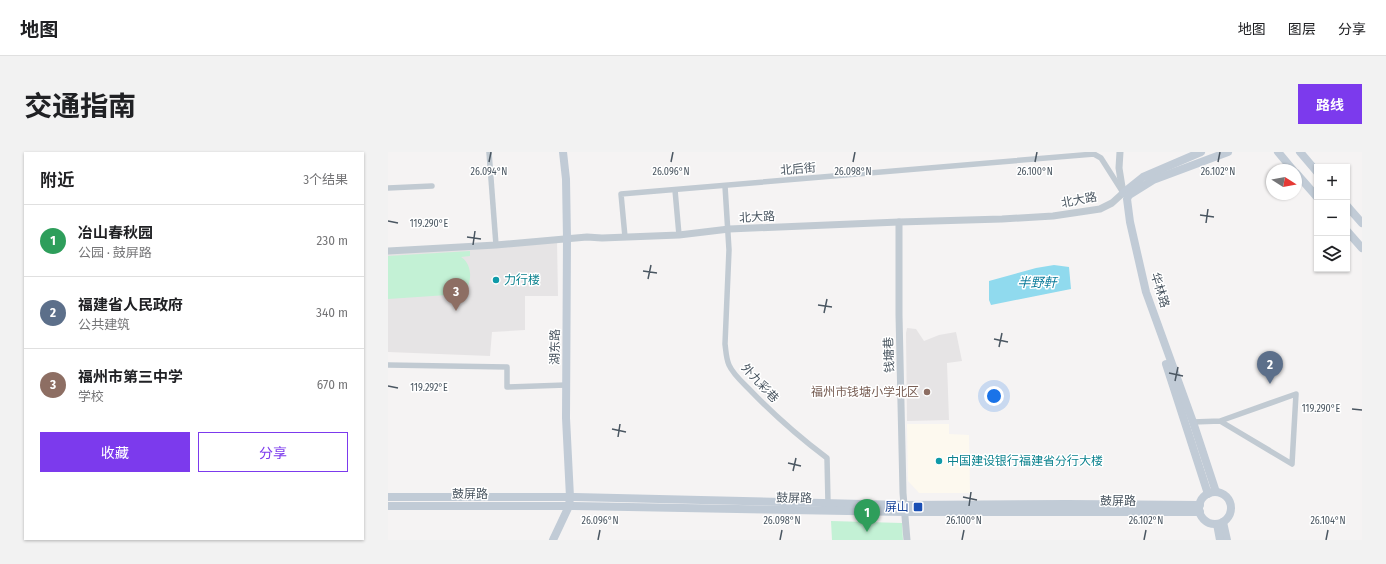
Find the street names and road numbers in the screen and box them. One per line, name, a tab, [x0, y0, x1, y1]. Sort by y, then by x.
street label: 北后街	[779, 160, 817, 178]
street label: 北大路	[1060, 190, 1098, 210]
street label: 北大路	[739, 209, 775, 225]
street label: 华林路	[1148, 271, 1172, 309]
street label: 湖东路	[548, 329, 562, 365]
street label: 钱塘巷	[881, 337, 897, 373]
street label: 外九彩巷	[739, 361, 781, 405]
street label: 鼓屏路	[452, 487, 488, 501]
street label: 鼓屏路	[776, 491, 812, 505]
street label: 鼓屏路	[1100, 494, 1136, 508]

